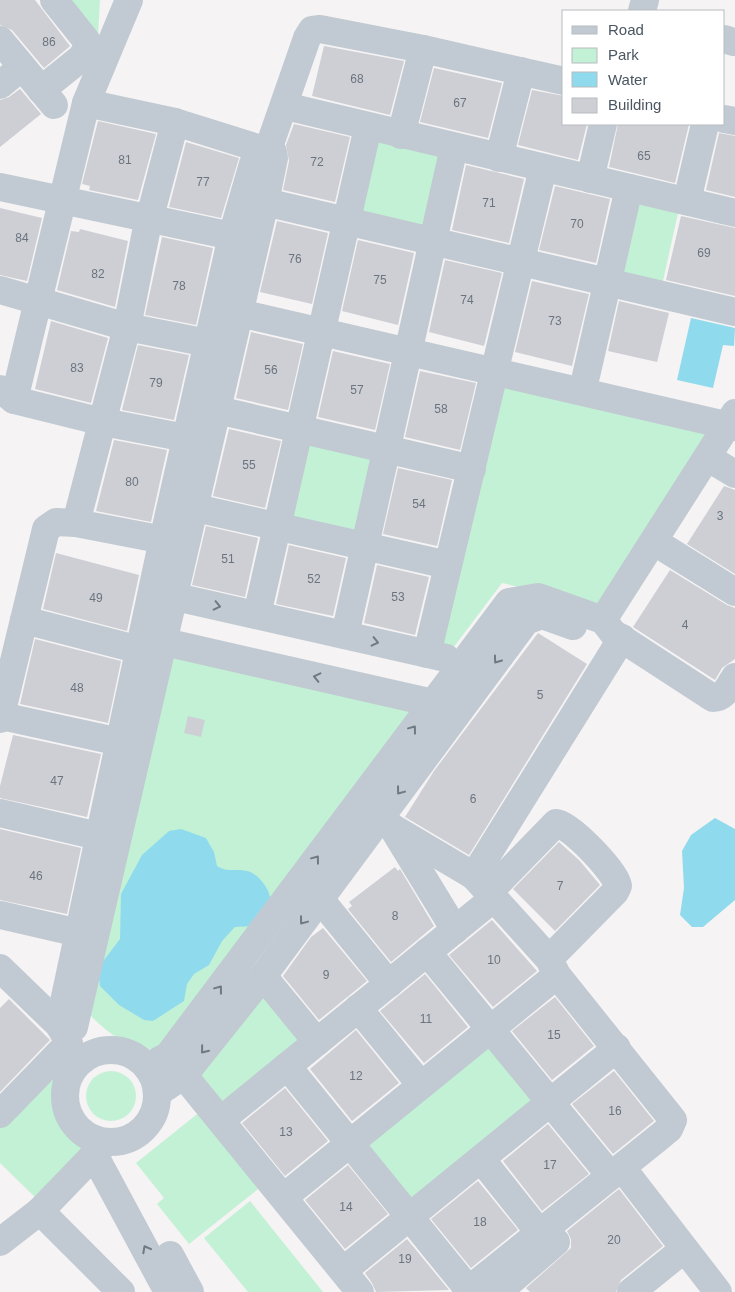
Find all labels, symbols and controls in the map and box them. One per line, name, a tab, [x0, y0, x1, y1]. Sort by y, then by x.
legend	[562, 10, 725, 125]
text: Road	[608, 21, 644, 38]
house number: 86	[42, 35, 56, 49]
text: Park	[608, 46, 639, 63]
text: Water	[608, 71, 647, 88]
house number: 68	[350, 72, 364, 86]
house number: 67	[453, 96, 467, 110]
text: Building	[608, 96, 661, 113]
house number: 65	[637, 149, 651, 163]
house number: 81	[118, 153, 132, 167]
house number: 72	[310, 155, 324, 169]
house number: 77	[196, 175, 210, 189]
house number: 71	[482, 196, 496, 210]
house number: 70	[570, 217, 584, 231]
house number: 84	[15, 231, 29, 245]
house number: 69	[697, 246, 711, 260]
house number: 76	[288, 252, 302, 266]
house number: 82	[91, 267, 105, 281]
house number: 75	[373, 273, 387, 287]
house number: 78	[172, 279, 186, 293]
house number: 74	[460, 293, 474, 307]
house number: 73	[548, 314, 562, 328]
house number: 83	[70, 361, 84, 375]
house number: 56	[264, 363, 278, 377]
house number: 79	[149, 376, 163, 390]
house number: 57	[350, 383, 364, 397]
house number: 58	[434, 402, 448, 416]
house number: 55	[242, 458, 256, 472]
house number: 80	[125, 475, 139, 489]
house number: 54	[412, 497, 426, 511]
house number: 3	[717, 509, 724, 523]
house number: 51	[221, 552, 235, 566]
house number: 52	[307, 572, 321, 586]
house number: 53	[391, 590, 405, 604]
house number: 49	[89, 591, 103, 605]
one-way arrow	[212, 600, 221, 611]
house number: 4	[682, 618, 689, 632]
one-way arrow	[371, 636, 380, 647]
one-way arrow	[494, 654, 502, 663]
one-way arrow	[313, 672, 322, 683]
house number: 48	[70, 681, 84, 695]
house number: 5	[537, 688, 544, 702]
one-way arrow	[408, 726, 416, 735]
house number: 47	[50, 774, 64, 788]
one-way arrow	[397, 785, 406, 794]
house number: 6	[470, 792, 477, 806]
one-way arrow	[310, 855, 319, 865]
house number: 46	[29, 869, 43, 883]
house number: 7	[557, 879, 564, 893]
house number: 8	[392, 909, 399, 923]
one-way arrow	[301, 915, 309, 924]
house number: 10	[487, 953, 501, 967]
house number: 9	[323, 968, 330, 982]
one-way arrow	[213, 986, 221, 995]
house number: 11	[420, 1012, 433, 1026]
house number: 15	[547, 1028, 561, 1042]
one-way arrow	[201, 1044, 210, 1054]
house number: 12	[349, 1069, 363, 1083]
house number: 16	[608, 1104, 622, 1118]
house number: 13	[279, 1125, 293, 1139]
house number: 17	[543, 1158, 557, 1172]
house number: 14	[339, 1200, 353, 1214]
house number: 18	[473, 1215, 487, 1229]
house number: 20	[607, 1233, 621, 1247]
one-way arrow	[142, 1245, 152, 1254]
house number: 19	[398, 1252, 412, 1266]

